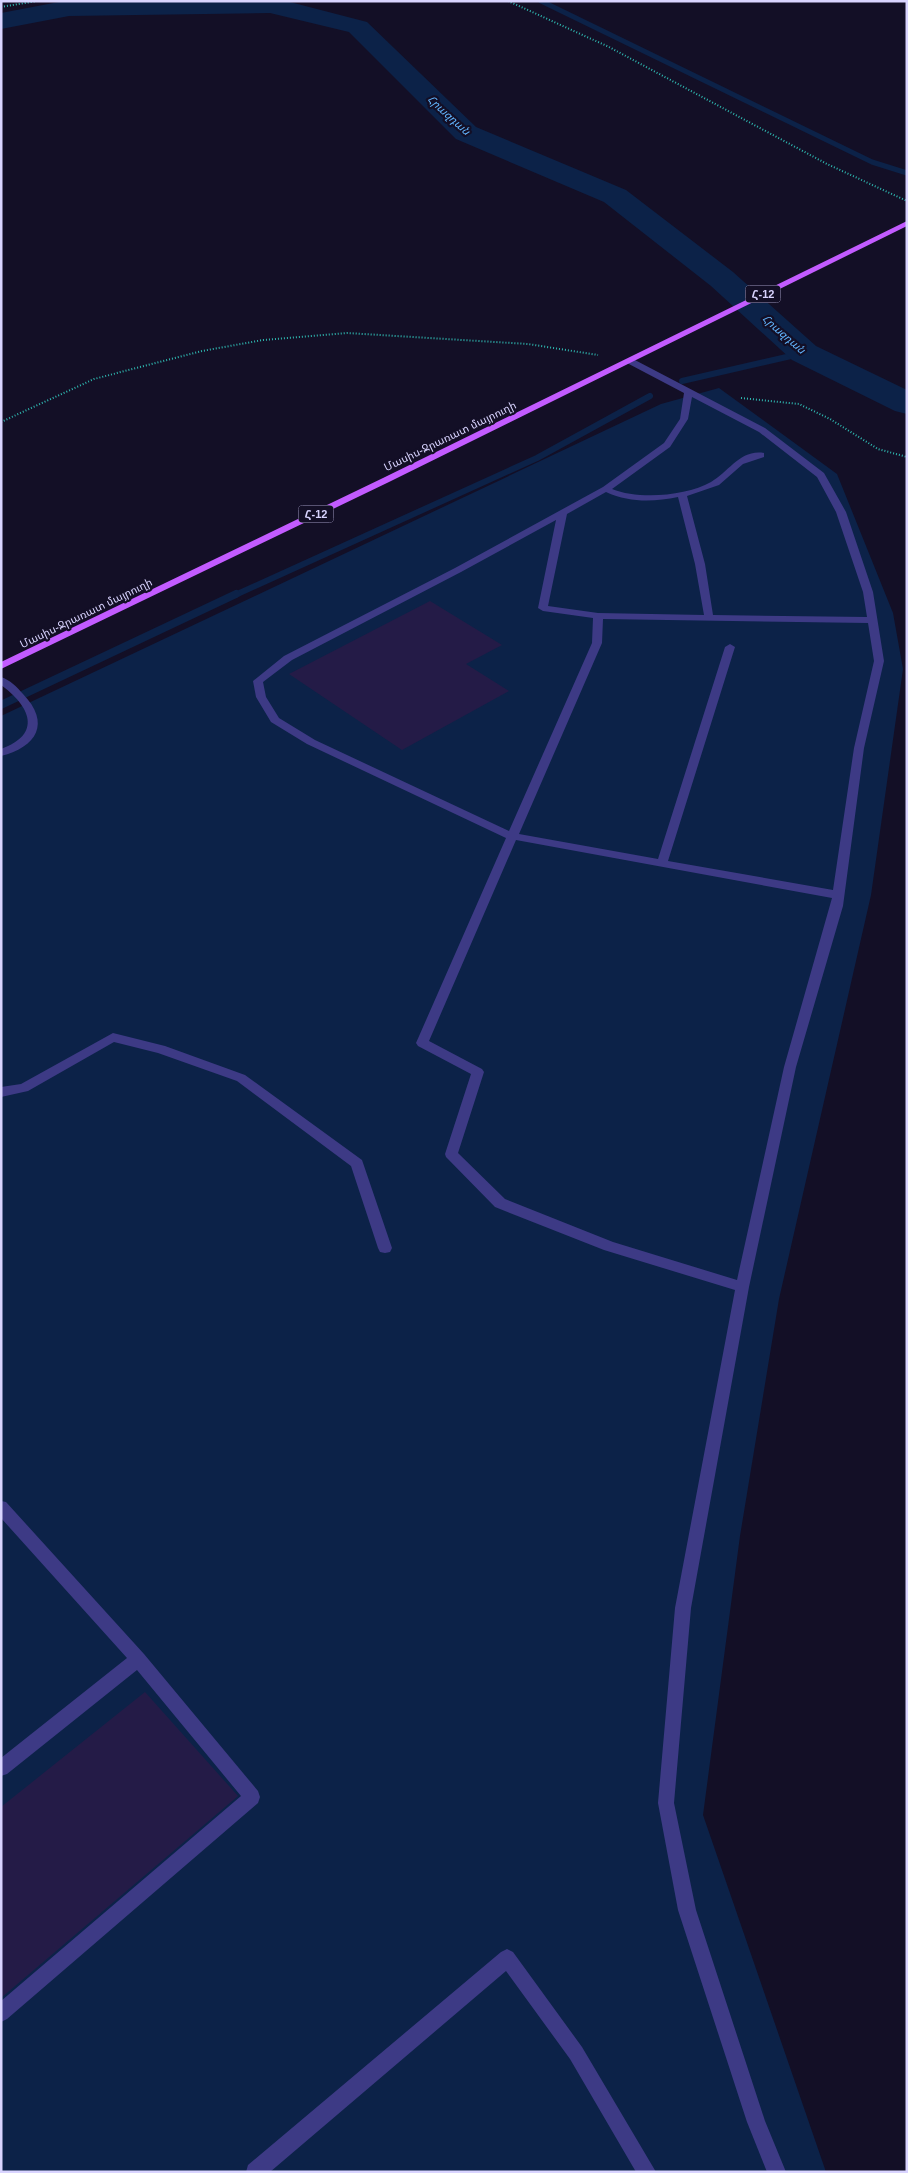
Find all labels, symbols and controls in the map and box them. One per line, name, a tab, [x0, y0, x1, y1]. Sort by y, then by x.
water label: Հրազդան	[425, 93, 473, 138]
road number: Հ-12	[746, 286, 780, 302]
water label: Հրազդան	[760, 312, 808, 357]
street label: Մասիս-Ջրառատ մայրուղի	[382, 399, 518, 474]
road number: Հ-12	[298, 506, 334, 522]
street label: Մասիս-Ջրառատ մայրուղի	[18, 576, 154, 651]

